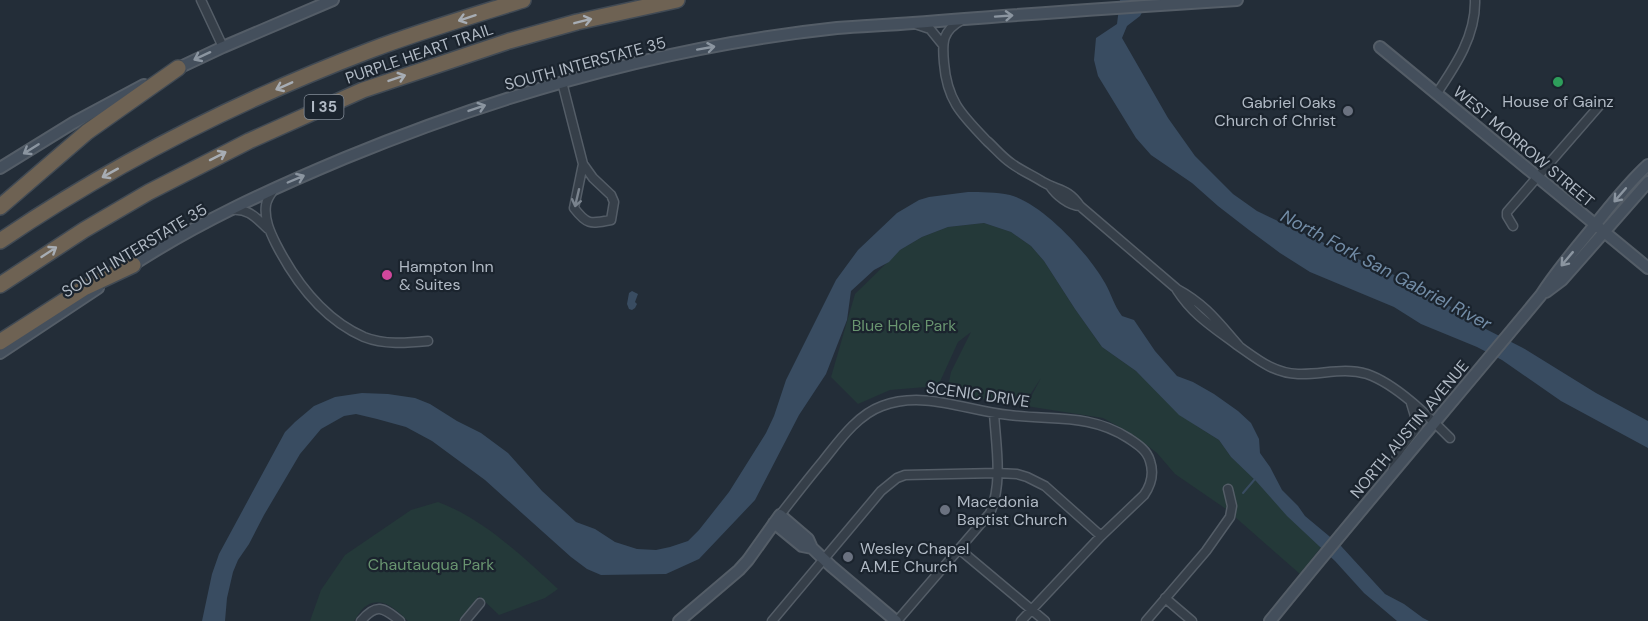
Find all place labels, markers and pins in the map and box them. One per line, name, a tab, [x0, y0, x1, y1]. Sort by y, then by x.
marker: House of Gainz	[1551, 75, 1565, 89]
place label: House of Gainz	[1502, 91, 1614, 112]
place label: Gabriel Oaks Church of Christ	[1214, 92, 1336, 131]
marker: Gabriel Oaks Church of Christ	[1341, 104, 1355, 118]
place label: Hampton Inn & Suites	[399, 256, 494, 295]
marker: Hampton Inn & Suites	[380, 268, 394, 282]
place label: Macedonia Baptist Church	[957, 491, 1067, 530]
marker: Macedonia Baptist Church	[938, 503, 952, 517]
place label: Wesley Chapel A.M.E Church	[860, 538, 969, 577]
marker: Wesley Chapel A.M.E Church	[841, 550, 855, 564]

